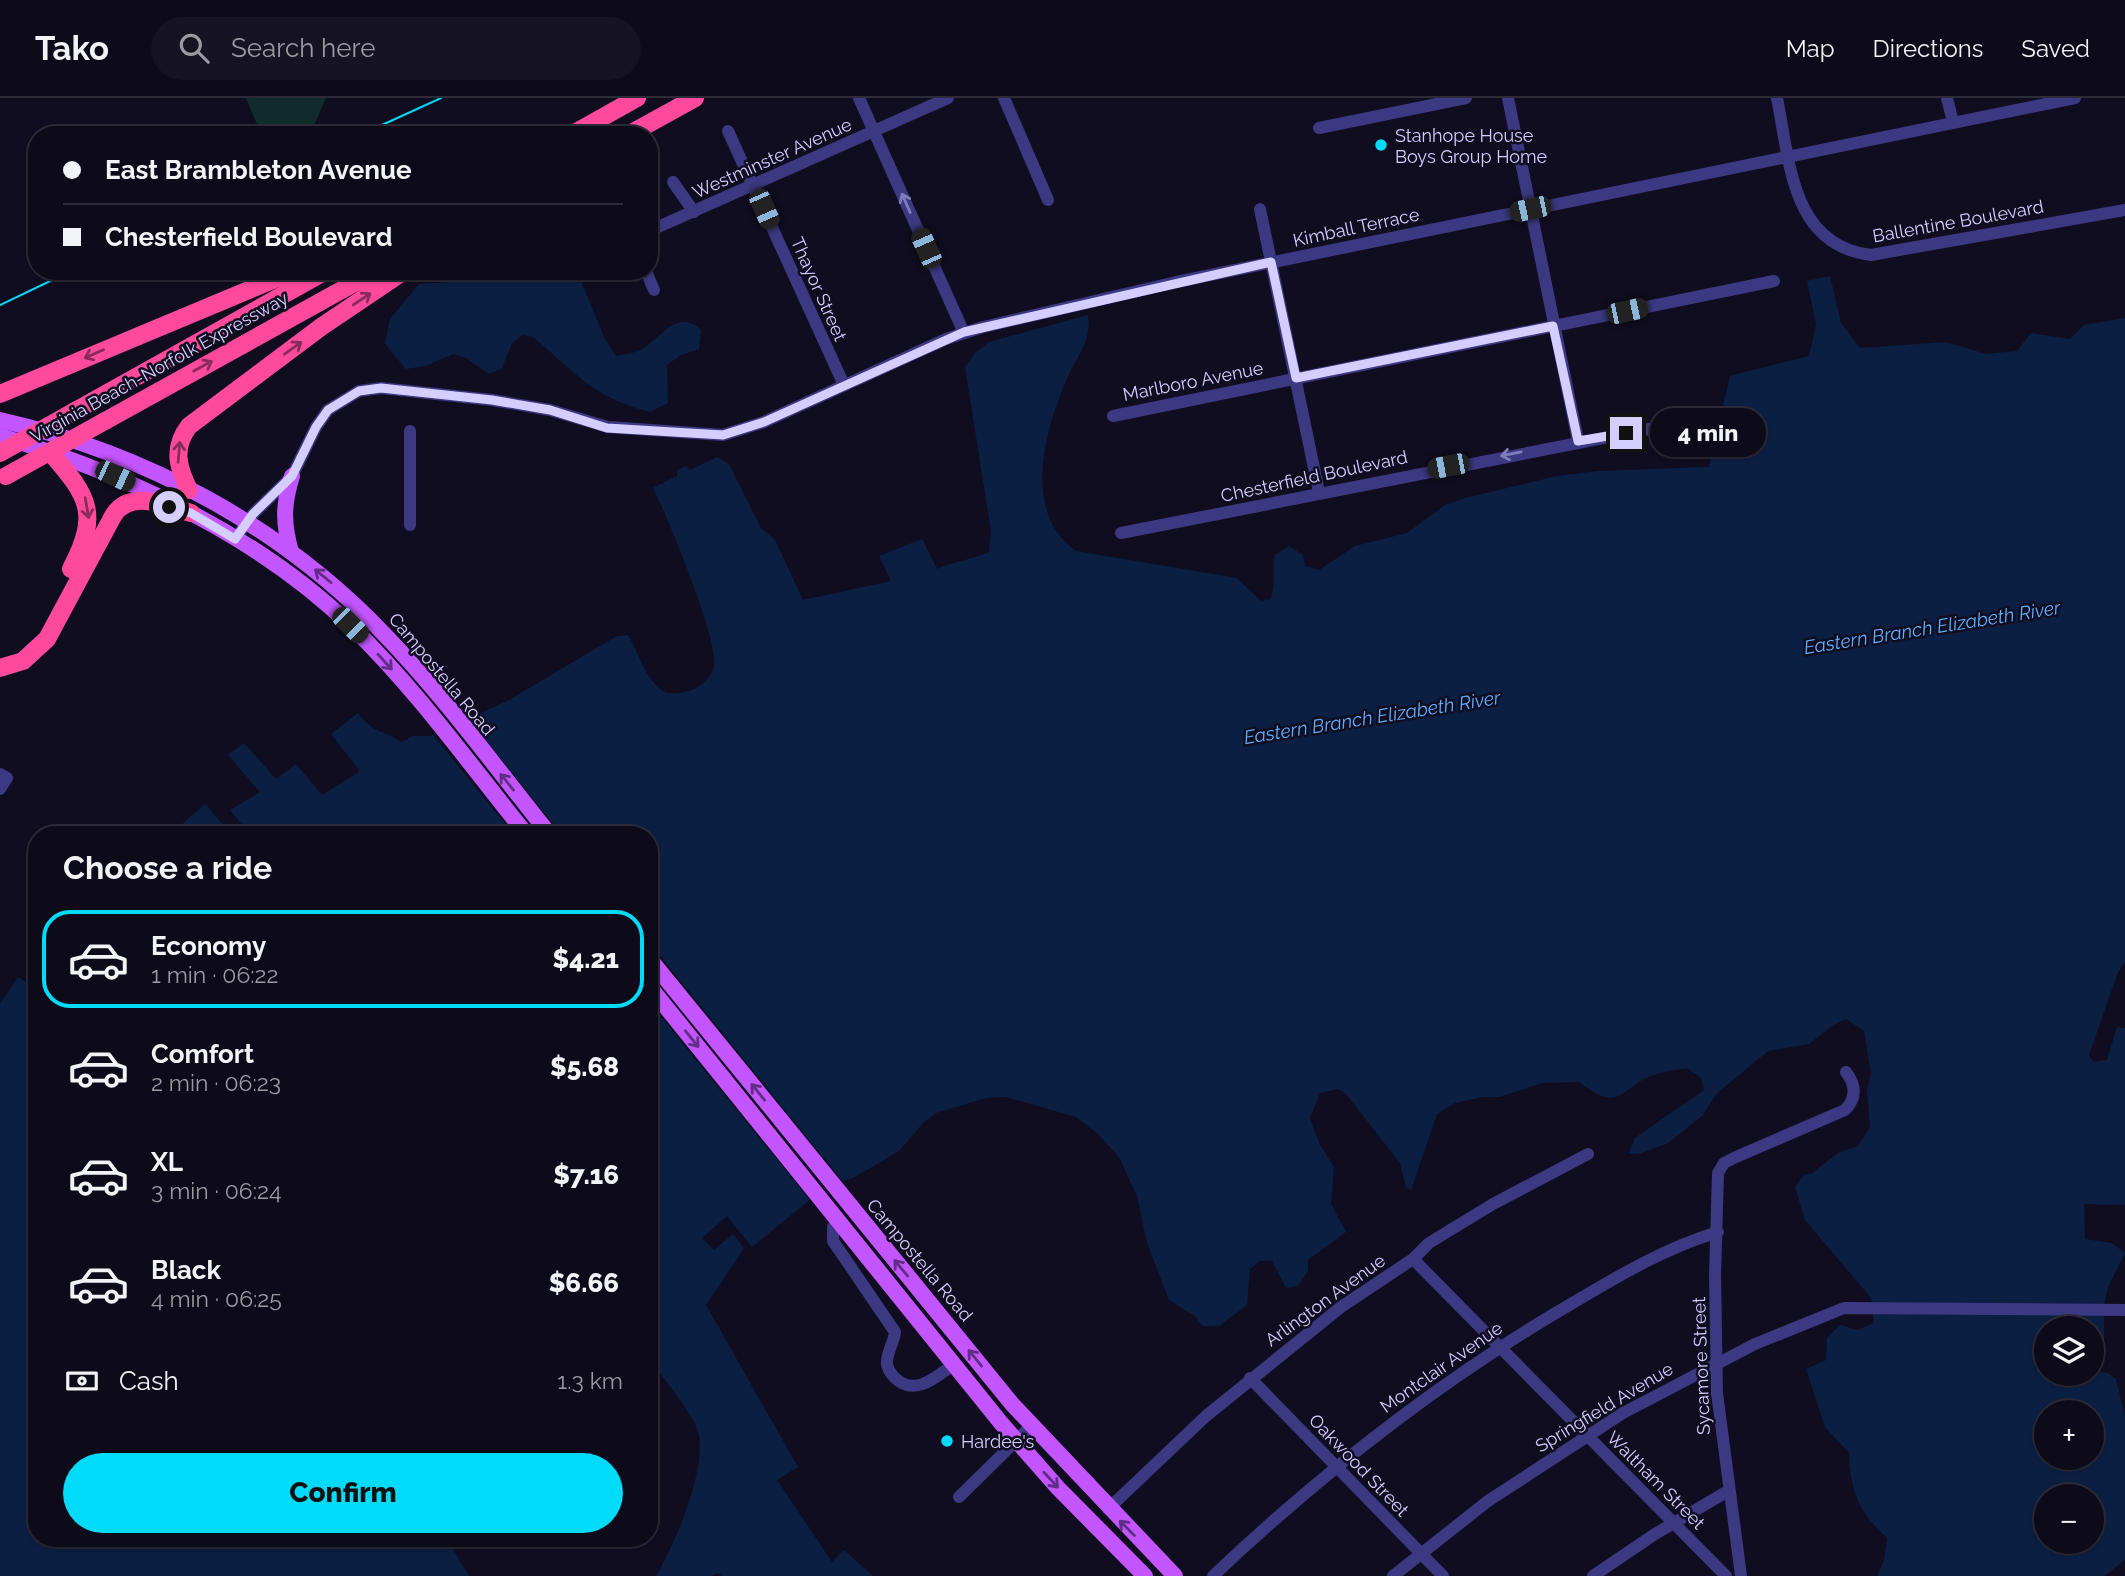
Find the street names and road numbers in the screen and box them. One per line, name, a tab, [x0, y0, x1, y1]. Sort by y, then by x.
street label: Westminster Avenue	[689, 113, 855, 203]
street label: Ballentine Boulevard	[1871, 196, 2045, 246]
street label: Kimball Terrace	[1291, 203, 1421, 251]
street label: Thayor Street	[787, 234, 851, 344]
street label: Virginia Beach-Norfolk Expressway	[27, 287, 292, 447]
street label: Marlboro Avenue	[1121, 357, 1265, 405]
street label: Chesterfield Boulevard	[1219, 446, 1409, 506]
street label: Campostella Road	[385, 609, 499, 739]
street label: Campostella Road	[863, 1195, 977, 1325]
street label: Arlington Avenue	[1261, 1249, 1389, 1351]
street label: Sycamore Street	[1688, 1297, 1714, 1435]
street label: Montclair Avenue	[1376, 1317, 1506, 1417]
street label: Springfield Avenue	[1531, 1357, 1677, 1456]
street label: Oakwood Street	[1305, 1409, 1413, 1521]
street label: Waltham Street	[1603, 1427, 1709, 1533]

